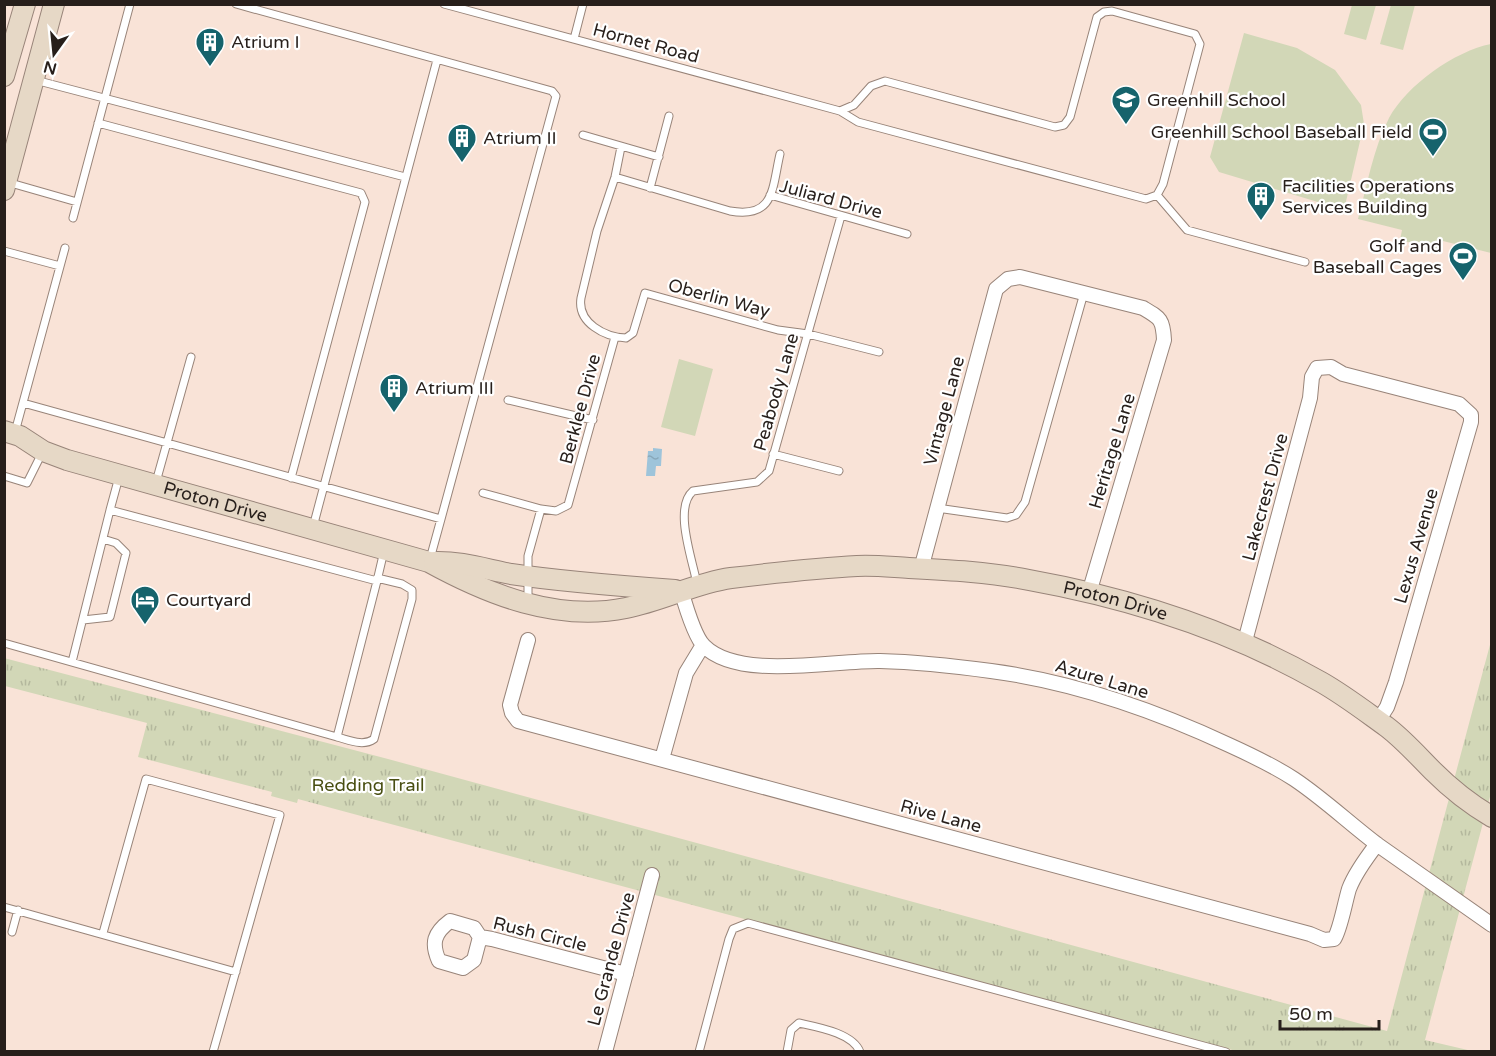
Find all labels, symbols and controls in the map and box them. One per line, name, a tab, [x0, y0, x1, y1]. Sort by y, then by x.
street label: Hornet Road	[590, 18, 702, 68]
north arrow	[24, 24, 84, 84]
building icon: Atrium I	[194, 26, 226, 68]
place label: Atrium I	[231, 31, 300, 53]
text: N	[42, 56, 59, 79]
school or university icon: Greenhill School	[1110, 84, 1142, 126]
place label: Greenhill School	[1147, 89, 1286, 111]
sports icon: Greenhill School Baseball Field	[1417, 116, 1449, 158]
place label: Greenhill School Baseball Field	[1151, 121, 1412, 143]
building icon: Atrium II	[446, 122, 478, 164]
place label: Atrium II	[483, 127, 557, 149]
street label: Juliard Drive	[777, 175, 885, 223]
place label: Facilities Operations Services Building	[1282, 175, 1454, 218]
building icon: Facilities Operations Services Building	[1245, 180, 1277, 222]
place label: Golf and Baseball Cages	[1313, 235, 1442, 278]
sports icon: Golf and Baseball Cages	[1447, 240, 1479, 282]
street label: Oberlin Way	[666, 274, 773, 322]
street label: Peabody Lane	[749, 330, 803, 454]
street label: Berklee Drive	[555, 352, 605, 466]
street label: Vintage Lane	[919, 354, 969, 468]
building icon: Atrium III	[378, 372, 410, 414]
place label: Atrium III	[415, 377, 494, 399]
street label: Heritage Lane	[1084, 391, 1140, 511]
street label: Lakecrest Drive	[1237, 431, 1293, 563]
street label: Proton Drive	[161, 477, 270, 527]
street label: Lexus Avenue	[1389, 486, 1443, 606]
street label: Proton Drive	[1061, 576, 1170, 625]
hotel icon: Courtyard	[129, 584, 161, 626]
place label: Courtyard	[166, 589, 251, 611]
street label: Azure Lane	[1053, 654, 1151, 704]
park label: Redding Trail	[311, 774, 425, 796]
street label: Rive Lane	[898, 795, 984, 837]
street label: Le Grande Drive	[583, 890, 639, 1028]
street label: Rush Circle	[491, 912, 589, 956]
scale bar	[1280, 993, 1379, 1031]
text: 50 m	[1289, 1003, 1333, 1025]

